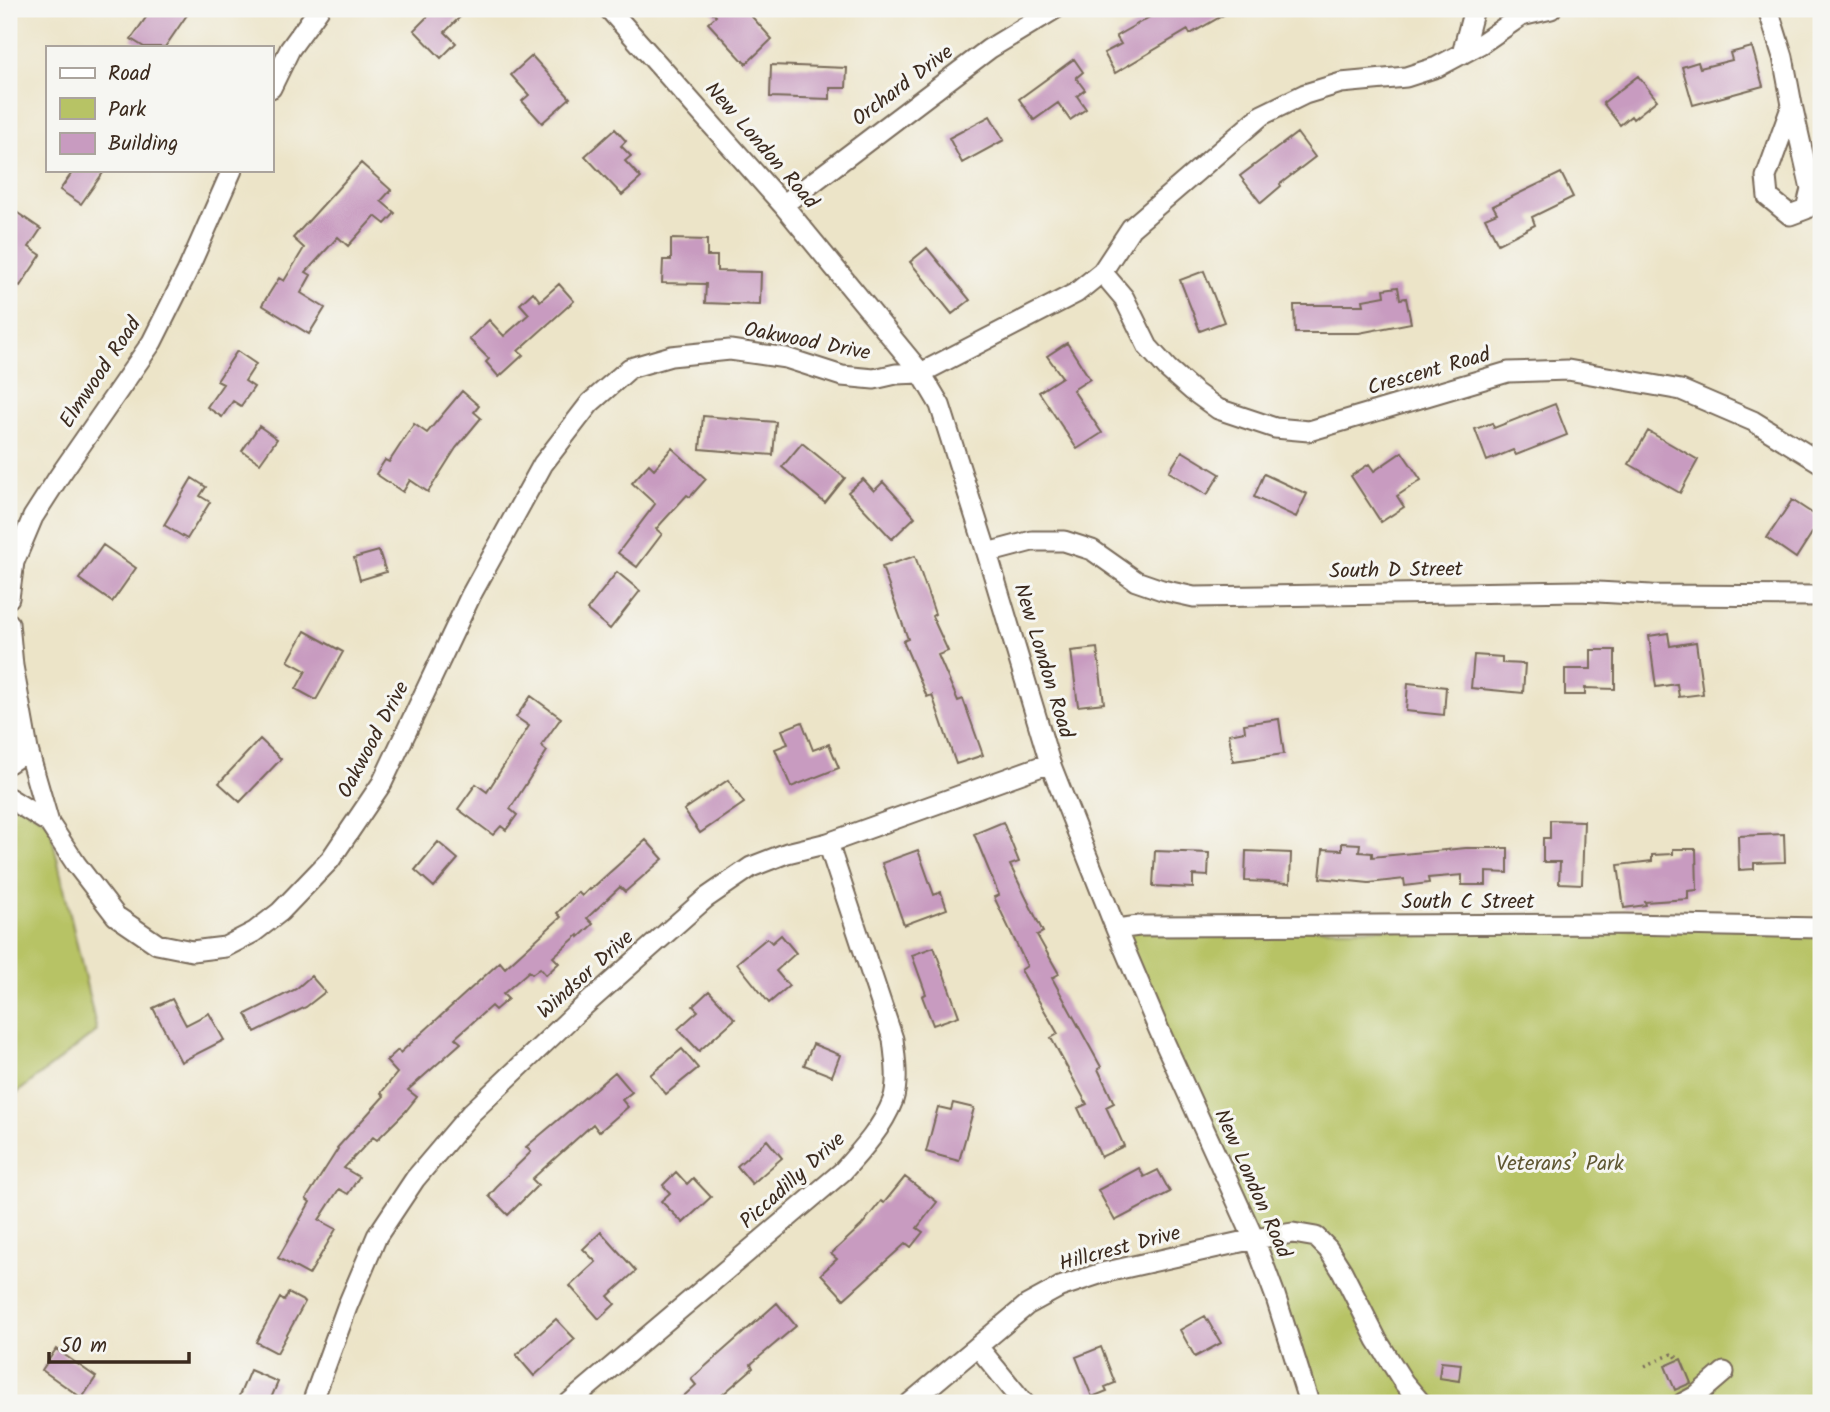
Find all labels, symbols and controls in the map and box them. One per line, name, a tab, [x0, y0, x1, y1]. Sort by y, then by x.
street label: Orchard Drive	[845, 36, 961, 135]
legend	[46, 46, 273, 172]
text: Road	[108, 58, 151, 91]
street label: New London Road	[696, 75, 826, 218]
text: Park	[108, 94, 146, 127]
text: Building	[108, 128, 178, 161]
street label: Elmwood Road	[51, 310, 151, 435]
street label: Oakwood Drive	[741, 314, 874, 371]
street label: Crescent Road	[1364, 339, 1495, 405]
street label: South D Street	[1329, 553, 1464, 589]
street label: New London Road	[1004, 580, 1082, 743]
street label: Oakwood Drive	[329, 675, 419, 804]
street label: South C Street	[1402, 886, 1535, 919]
street label: Windsor Drive	[530, 922, 642, 1028]
street label: New London Road	[1204, 1104, 1300, 1264]
street label: Piccadilly Drive	[733, 1124, 854, 1238]
park label: Veterans’ Park	[1496, 1148, 1624, 1181]
street label: Hillcrest Drive	[1056, 1217, 1185, 1281]
scale bar	[49, 1321, 189, 1365]
text: 50 m	[60, 1330, 107, 1363]

